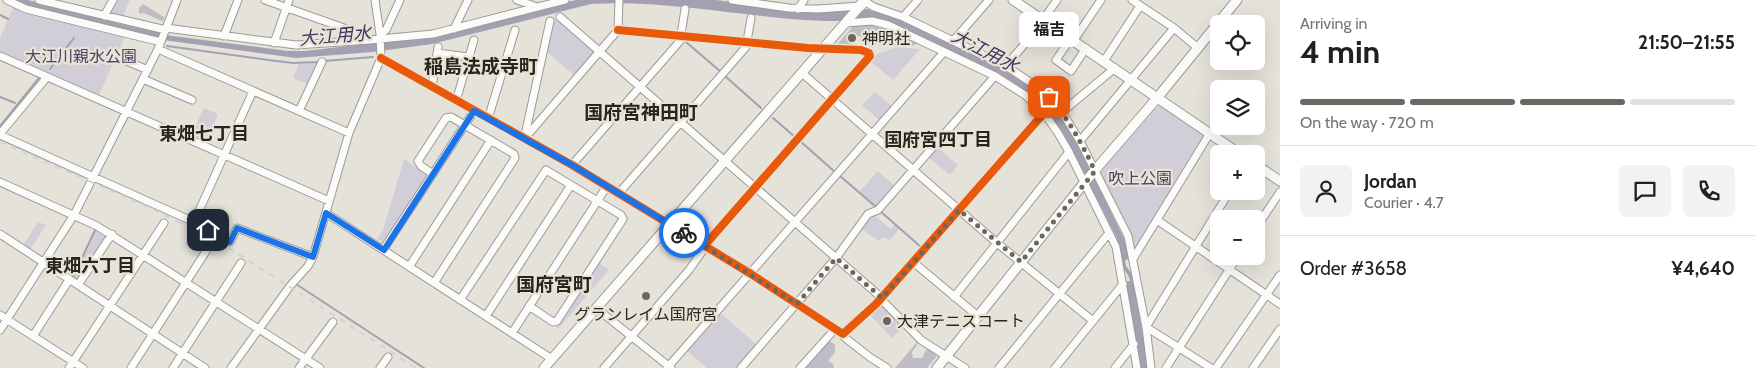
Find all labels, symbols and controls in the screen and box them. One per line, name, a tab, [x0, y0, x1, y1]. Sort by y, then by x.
callout: 福吉	[1019, 12, 1079, 47]
text: Arriving in	[1300, 14, 1367, 33]
map controls	[1210, 15, 1265, 265]
button: locate	[1210, 15, 1265, 70]
text: 福吉	[1033, 20, 1065, 39]
water label: 大江用水	[298, 22, 374, 50]
water label: 大江用水	[948, 25, 1024, 78]
place label: 神明社	[862, 29, 910, 48]
text: 21:50–21:55	[1638, 31, 1735, 54]
marker: 神明社	[846, 32, 858, 44]
text: 4 min	[1300, 32, 1380, 71]
park label: 大江川親水公園	[25, 47, 137, 66]
district label: 稲島法成寺町	[424, 55, 538, 78]
pin	[1028, 76, 1070, 118]
button: layers	[1210, 80, 1265, 135]
icon: bag	[1035, 83, 1063, 111]
district label: 国府宮神田町	[584, 101, 698, 124]
text: On the way · 720 m	[1300, 113, 1434, 132]
district label: 東畑七丁目	[159, 123, 249, 145]
district label: 国府宮四丁目	[884, 129, 992, 151]
button: +	[1210, 145, 1265, 200]
button: person	[1300, 165, 1352, 217]
button: chat	[1619, 165, 1671, 217]
button: phone	[1683, 165, 1735, 217]
park label: 吹上公園	[1108, 169, 1172, 188]
text: Jordan	[1364, 170, 1417, 193]
text: Courier · 4.7	[1364, 193, 1444, 212]
courier	[659, 208, 709, 258]
pin	[187, 209, 229, 251]
button: −	[1210, 210, 1265, 265]
icon: home	[194, 216, 222, 244]
icon: bike	[670, 219, 698, 247]
district label: 東畑六丁目	[45, 255, 135, 277]
text: Order #3658	[1300, 257, 1407, 280]
text: ¥4,640	[1671, 257, 1735, 280]
district label: 国府宮町	[516, 273, 592, 296]
marker: グランレイム国府宮	[640, 290, 652, 302]
place label: グランレイム国府宮	[574, 305, 718, 324]
place label: 大津テニスコート	[897, 312, 1025, 331]
marker: 大津テニスコート	[881, 315, 893, 327]

